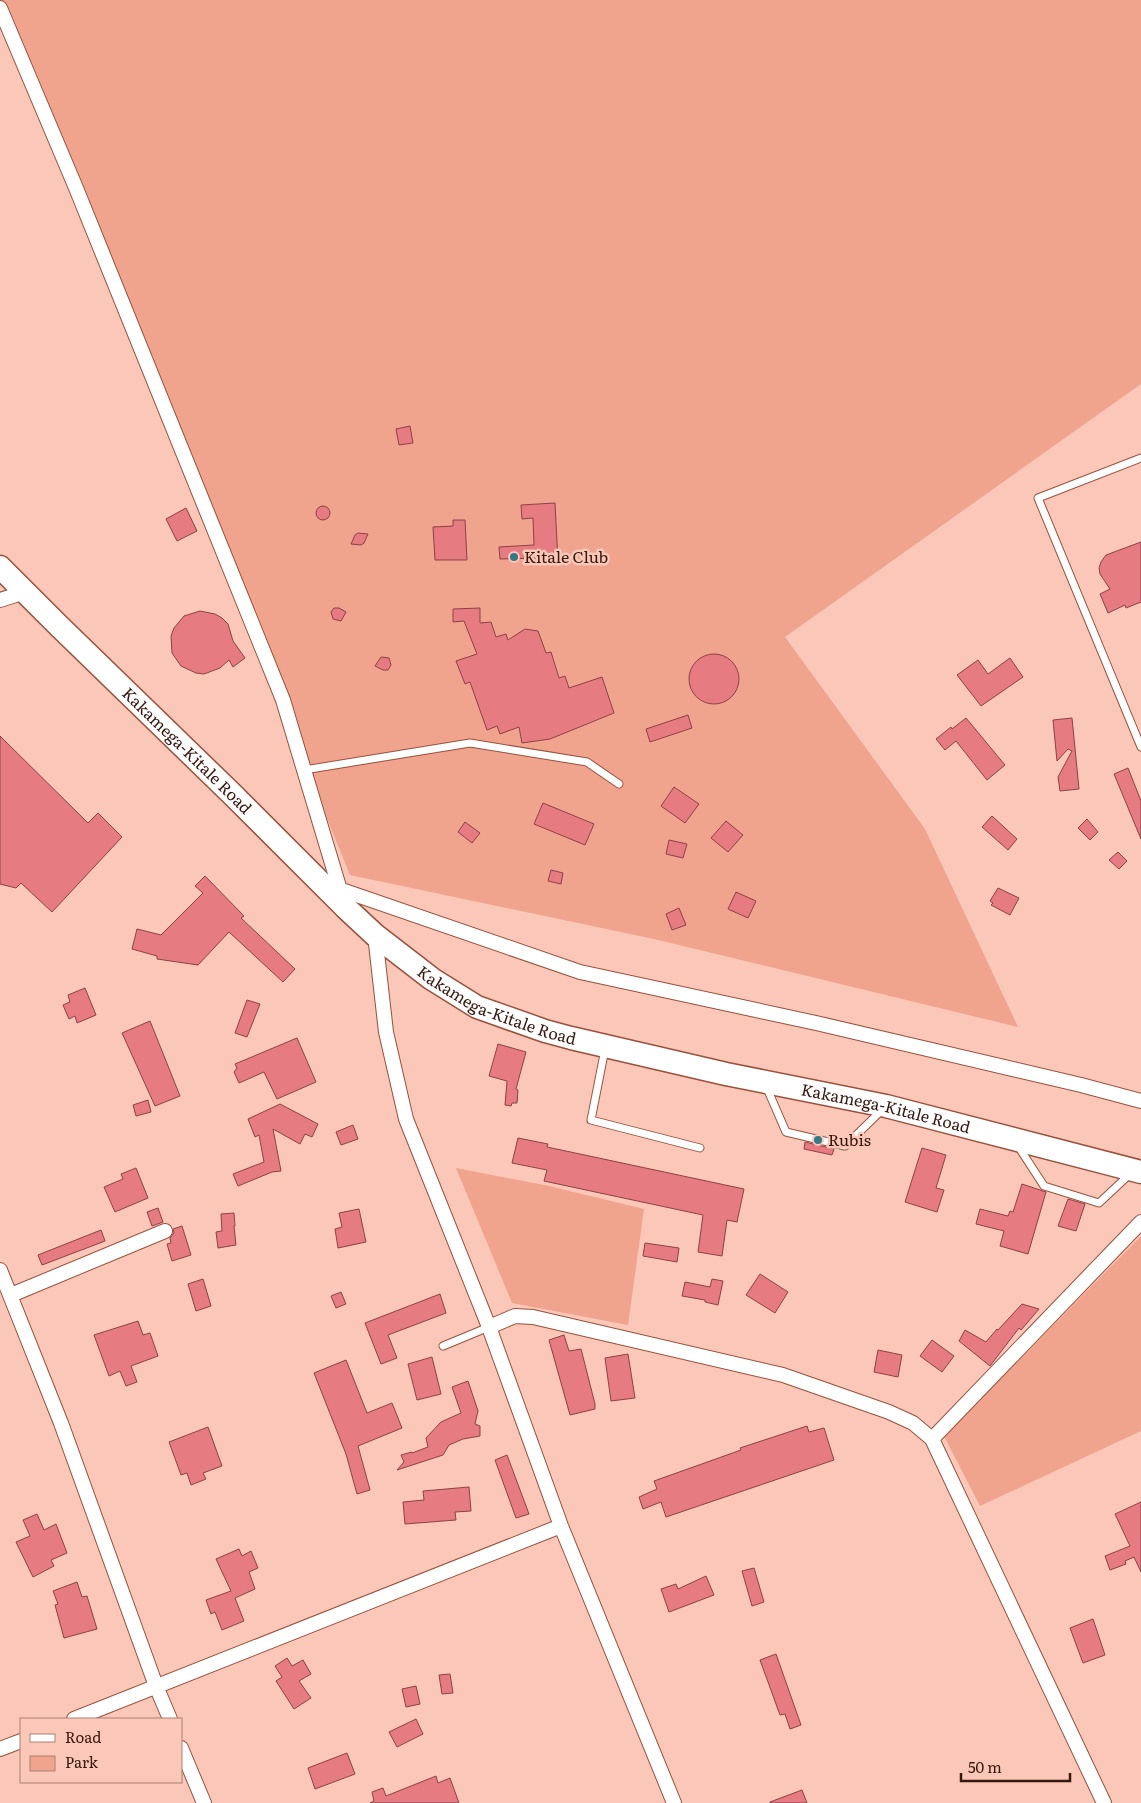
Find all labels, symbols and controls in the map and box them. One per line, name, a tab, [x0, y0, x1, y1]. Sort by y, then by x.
place label: Kitale Club	[524, 544, 608, 568]
marker: Kitale Club	[508, 551, 520, 563]
street label: Kakamega-Kitale Road	[117, 681, 258, 819]
street label: Kakamega-Kitale Road	[413, 959, 579, 1050]
street label: Kakamega-Kitale Road	[799, 1076, 973, 1138]
place label: Rubis	[828, 1127, 871, 1151]
marker: Rubis	[812, 1134, 824, 1146]
legend	[20, 1718, 182, 1783]
text: Road	[65, 1725, 101, 1748]
text: Park	[65, 1750, 99, 1773]
scale bar	[961, 1750, 1070, 1782]
text: 50 m	[968, 1755, 1002, 1778]

